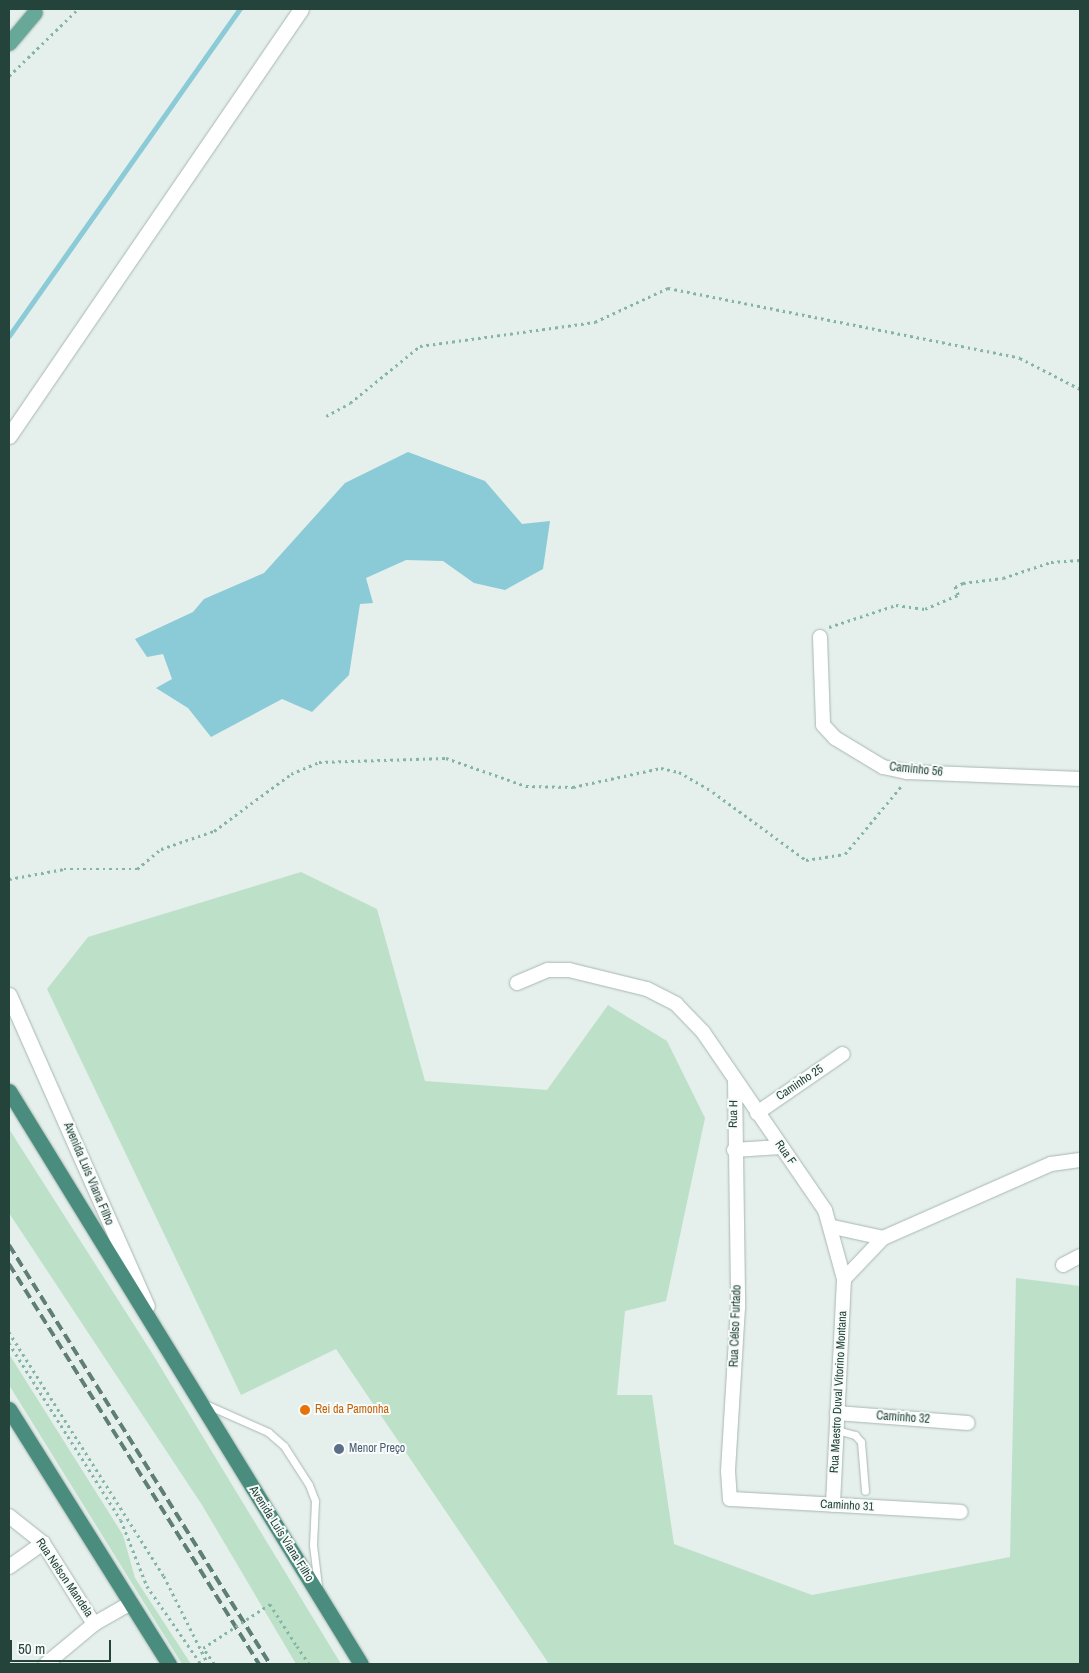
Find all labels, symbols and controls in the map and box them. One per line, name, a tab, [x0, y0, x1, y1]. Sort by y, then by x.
street label: Caminho 56	[889, 760, 943, 780]
street label: Caminho 25	[774, 1062, 826, 1104]
street label: Rua H	[727, 1100, 741, 1128]
street label: Avenida Luís Viana Filho	[60, 1120, 116, 1228]
street label: Rua F	[771, 1138, 799, 1168]
street label: Rua Célso Furtado	[727, 1284, 745, 1368]
street label: Rua Maestro Duval Vitorino Montana	[828, 1311, 850, 1473]
place label: Rei da Pamonha	[315, 1403, 389, 1417]
marker: Rei da Pamonha	[299, 1404, 311, 1416]
street label: Caminho 32	[876, 1409, 930, 1427]
place label: Menor Preço	[349, 1442, 405, 1456]
marker: Menor Preço	[333, 1443, 345, 1455]
street label: Avenida Luís Viana Filho	[246, 1483, 316, 1585]
street label: Caminho 31	[820, 1497, 874, 1515]
street label: Rua Nelson Mandela	[32, 1536, 96, 1620]
scale bar	[12, 1630, 114, 1662]
text: 50 m	[18, 1638, 45, 1659]

